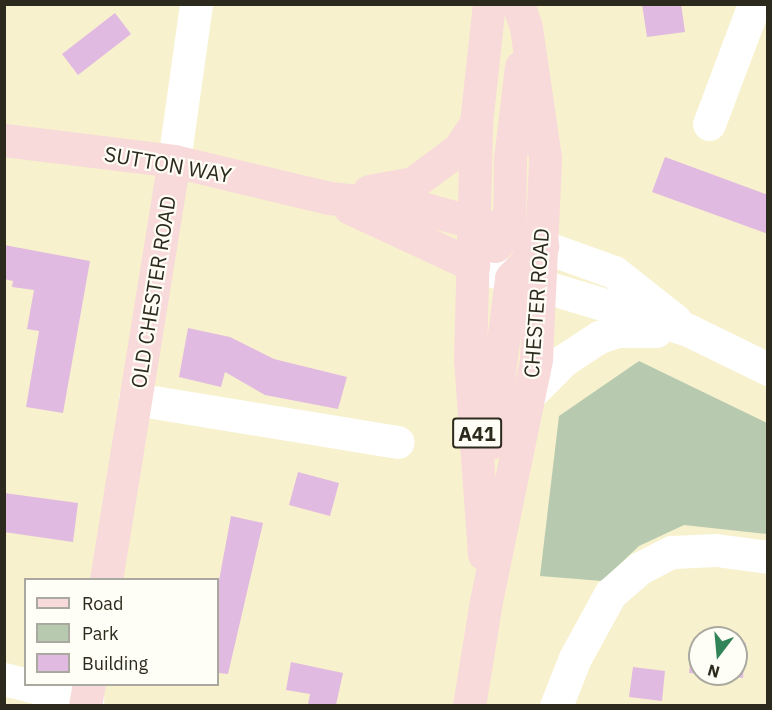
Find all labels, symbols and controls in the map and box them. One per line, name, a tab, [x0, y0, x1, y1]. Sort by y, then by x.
street label: SUTTON WAY	[102, 140, 234, 188]
street label: OLD CHESTER ROAD	[125, 194, 181, 390]
street label: CHESTER ROAD	[518, 227, 554, 379]
road number: A41	[452, 416, 502, 450]
legend	[24, 578, 219, 686]
text: Road	[82, 592, 123, 615]
text: Park	[82, 622, 118, 645]
north arrow	[688, 626, 748, 686]
text: Building	[82, 652, 148, 675]
text: N	[705, 660, 722, 683]

